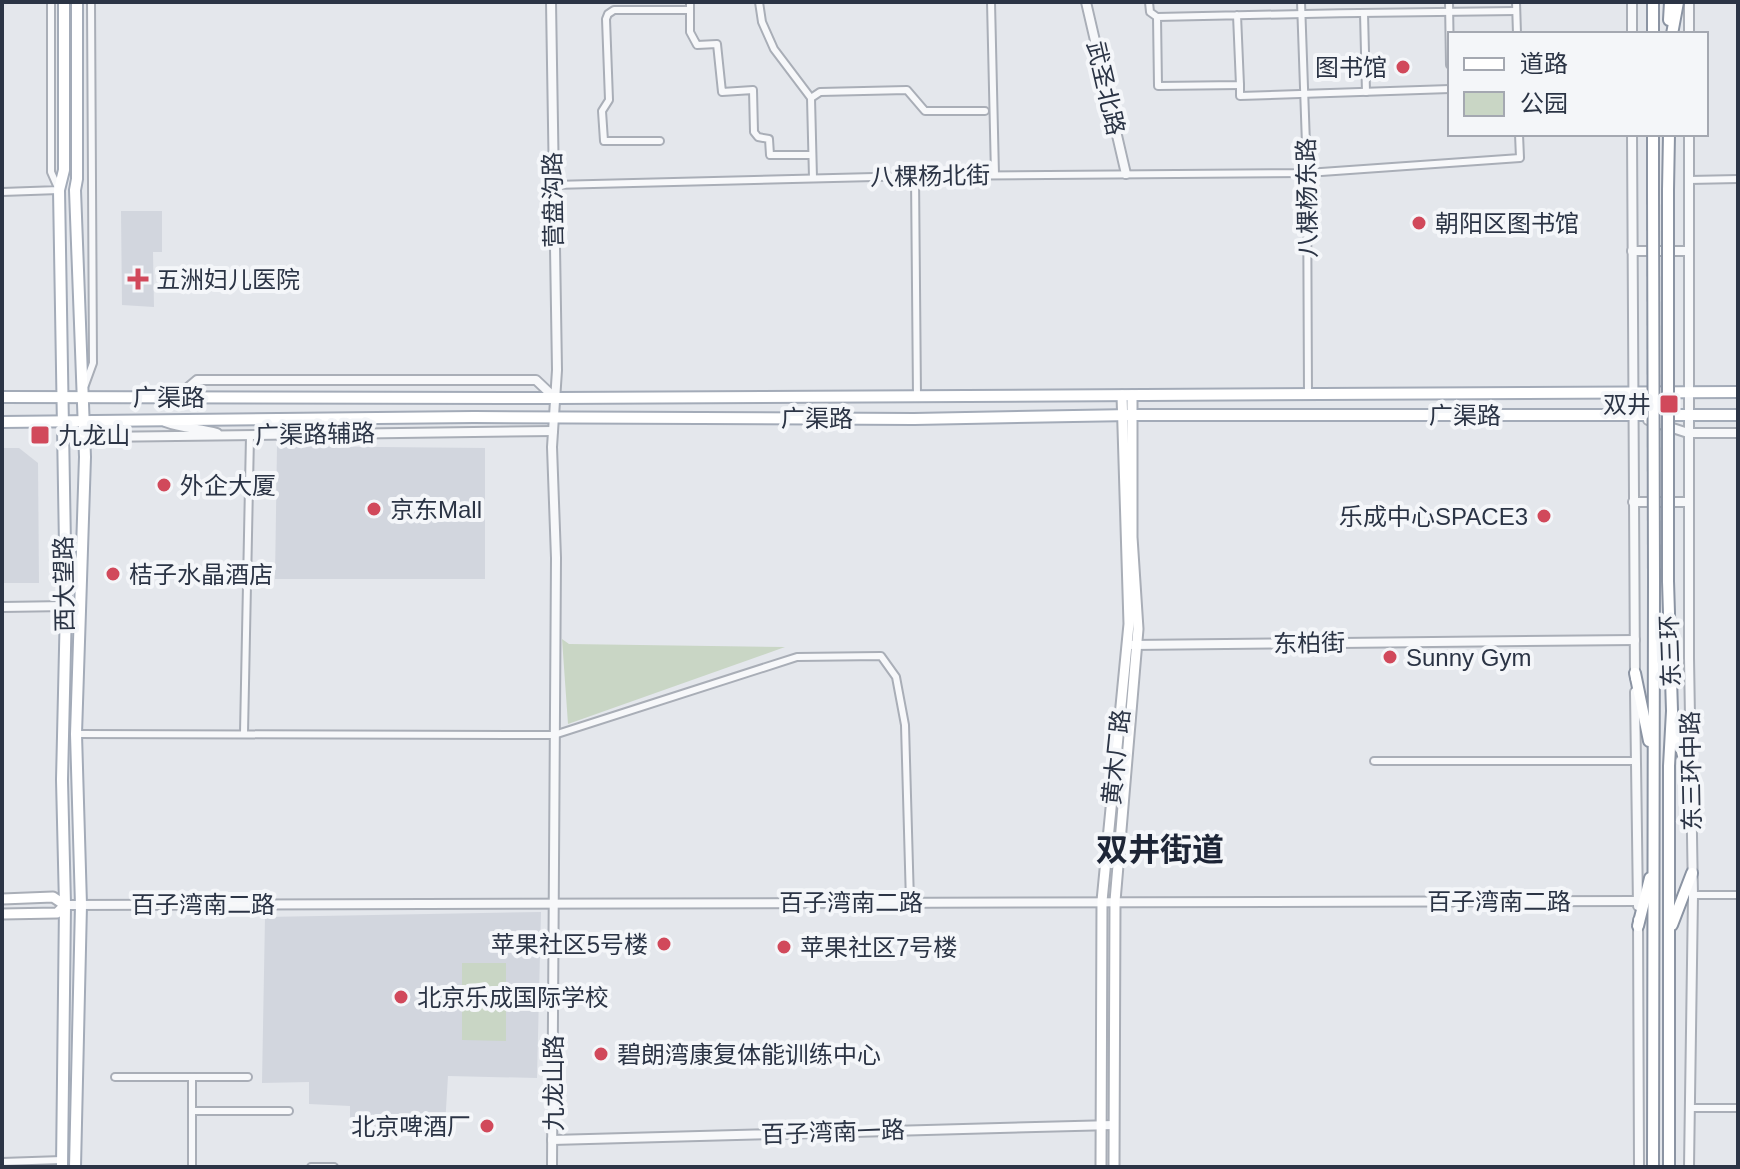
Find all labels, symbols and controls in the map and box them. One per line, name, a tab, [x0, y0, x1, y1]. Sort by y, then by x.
legend	[1448, 32, 1708, 136]
street label: 武圣北路	[1082, 38, 1130, 138]
text: 道路	[1520, 50, 1568, 77]
place label: 图书馆	[1315, 54, 1387, 81]
marker: 图书馆	[1394, 58, 1412, 76]
text: 公园	[1520, 90, 1568, 117]
street label: 八棵杨东路	[1292, 138, 1322, 258]
street label: 营盘沟路	[539, 152, 567, 248]
street label: 八棵杨北街	[870, 161, 990, 191]
place label: 朝阳区图书馆	[1435, 210, 1579, 237]
marker: 朝阳区图书馆	[1410, 214, 1428, 232]
place label: 五洲妇儿医院	[156, 266, 300, 293]
marker: 五洲妇儿医院	[127, 268, 149, 290]
street label: 广渠路	[133, 384, 205, 411]
place label: 双井	[1603, 391, 1651, 418]
marker: 双井	[1658, 393, 1680, 415]
street label: 广渠路	[1429, 402, 1501, 429]
street label: 广渠路	[781, 405, 853, 432]
street label: 广渠路辅路	[255, 419, 375, 449]
place label: 九龙山	[58, 422, 130, 449]
marker: 九龙山	[29, 424, 51, 446]
place label: 外企大厦	[180, 472, 276, 499]
marker: 外企大厦	[155, 476, 173, 494]
place label: 京东Mall	[390, 496, 482, 523]
marker: 京东Mall	[365, 500, 383, 518]
place label: 乐成中心SPACE3	[1339, 503, 1528, 530]
marker: 乐成中心SPACE3	[1535, 507, 1553, 525]
street label: 西大望路	[50, 536, 78, 632]
place label: 桔子水晶酒店	[129, 561, 273, 588]
marker: 桔子水晶酒店	[104, 565, 122, 583]
street label: 东三环	[1655, 615, 1685, 687]
street label: 东柏街	[1273, 629, 1345, 657]
place label: Sunny Gym	[1406, 644, 1531, 671]
marker: Sunny Gym	[1381, 648, 1399, 666]
street label: 黄木厂路	[1098, 708, 1134, 806]
street label: 东三环中路	[1676, 711, 1706, 831]
district label: 双井街道	[1096, 832, 1224, 868]
street label: 百子湾南二路	[1427, 888, 1571, 915]
street label: 百子湾南二路	[779, 889, 923, 916]
street label: 百子湾南二路	[131, 891, 275, 918]
place label: 苹果社区5号楼	[491, 931, 648, 958]
place label: 苹果社区7号楼	[800, 934, 957, 961]
marker: 苹果社区5号楼	[655, 935, 673, 953]
marker: 苹果社区7号楼	[775, 938, 793, 956]
place label: 北京乐成国际学校	[417, 984, 609, 1011]
marker: 北京乐成国际学校	[392, 988, 410, 1006]
street label: 九龙山路	[540, 1035, 567, 1131]
place label: 碧朗湾康复体能训练中心	[617, 1041, 881, 1068]
marker: 碧朗湾康复体能训练中心	[592, 1045, 610, 1063]
place label: 北京啤酒厂	[351, 1113, 471, 1140]
street label: 百子湾南一路	[761, 1116, 905, 1148]
marker: 北京啤酒厂	[478, 1117, 496, 1135]

